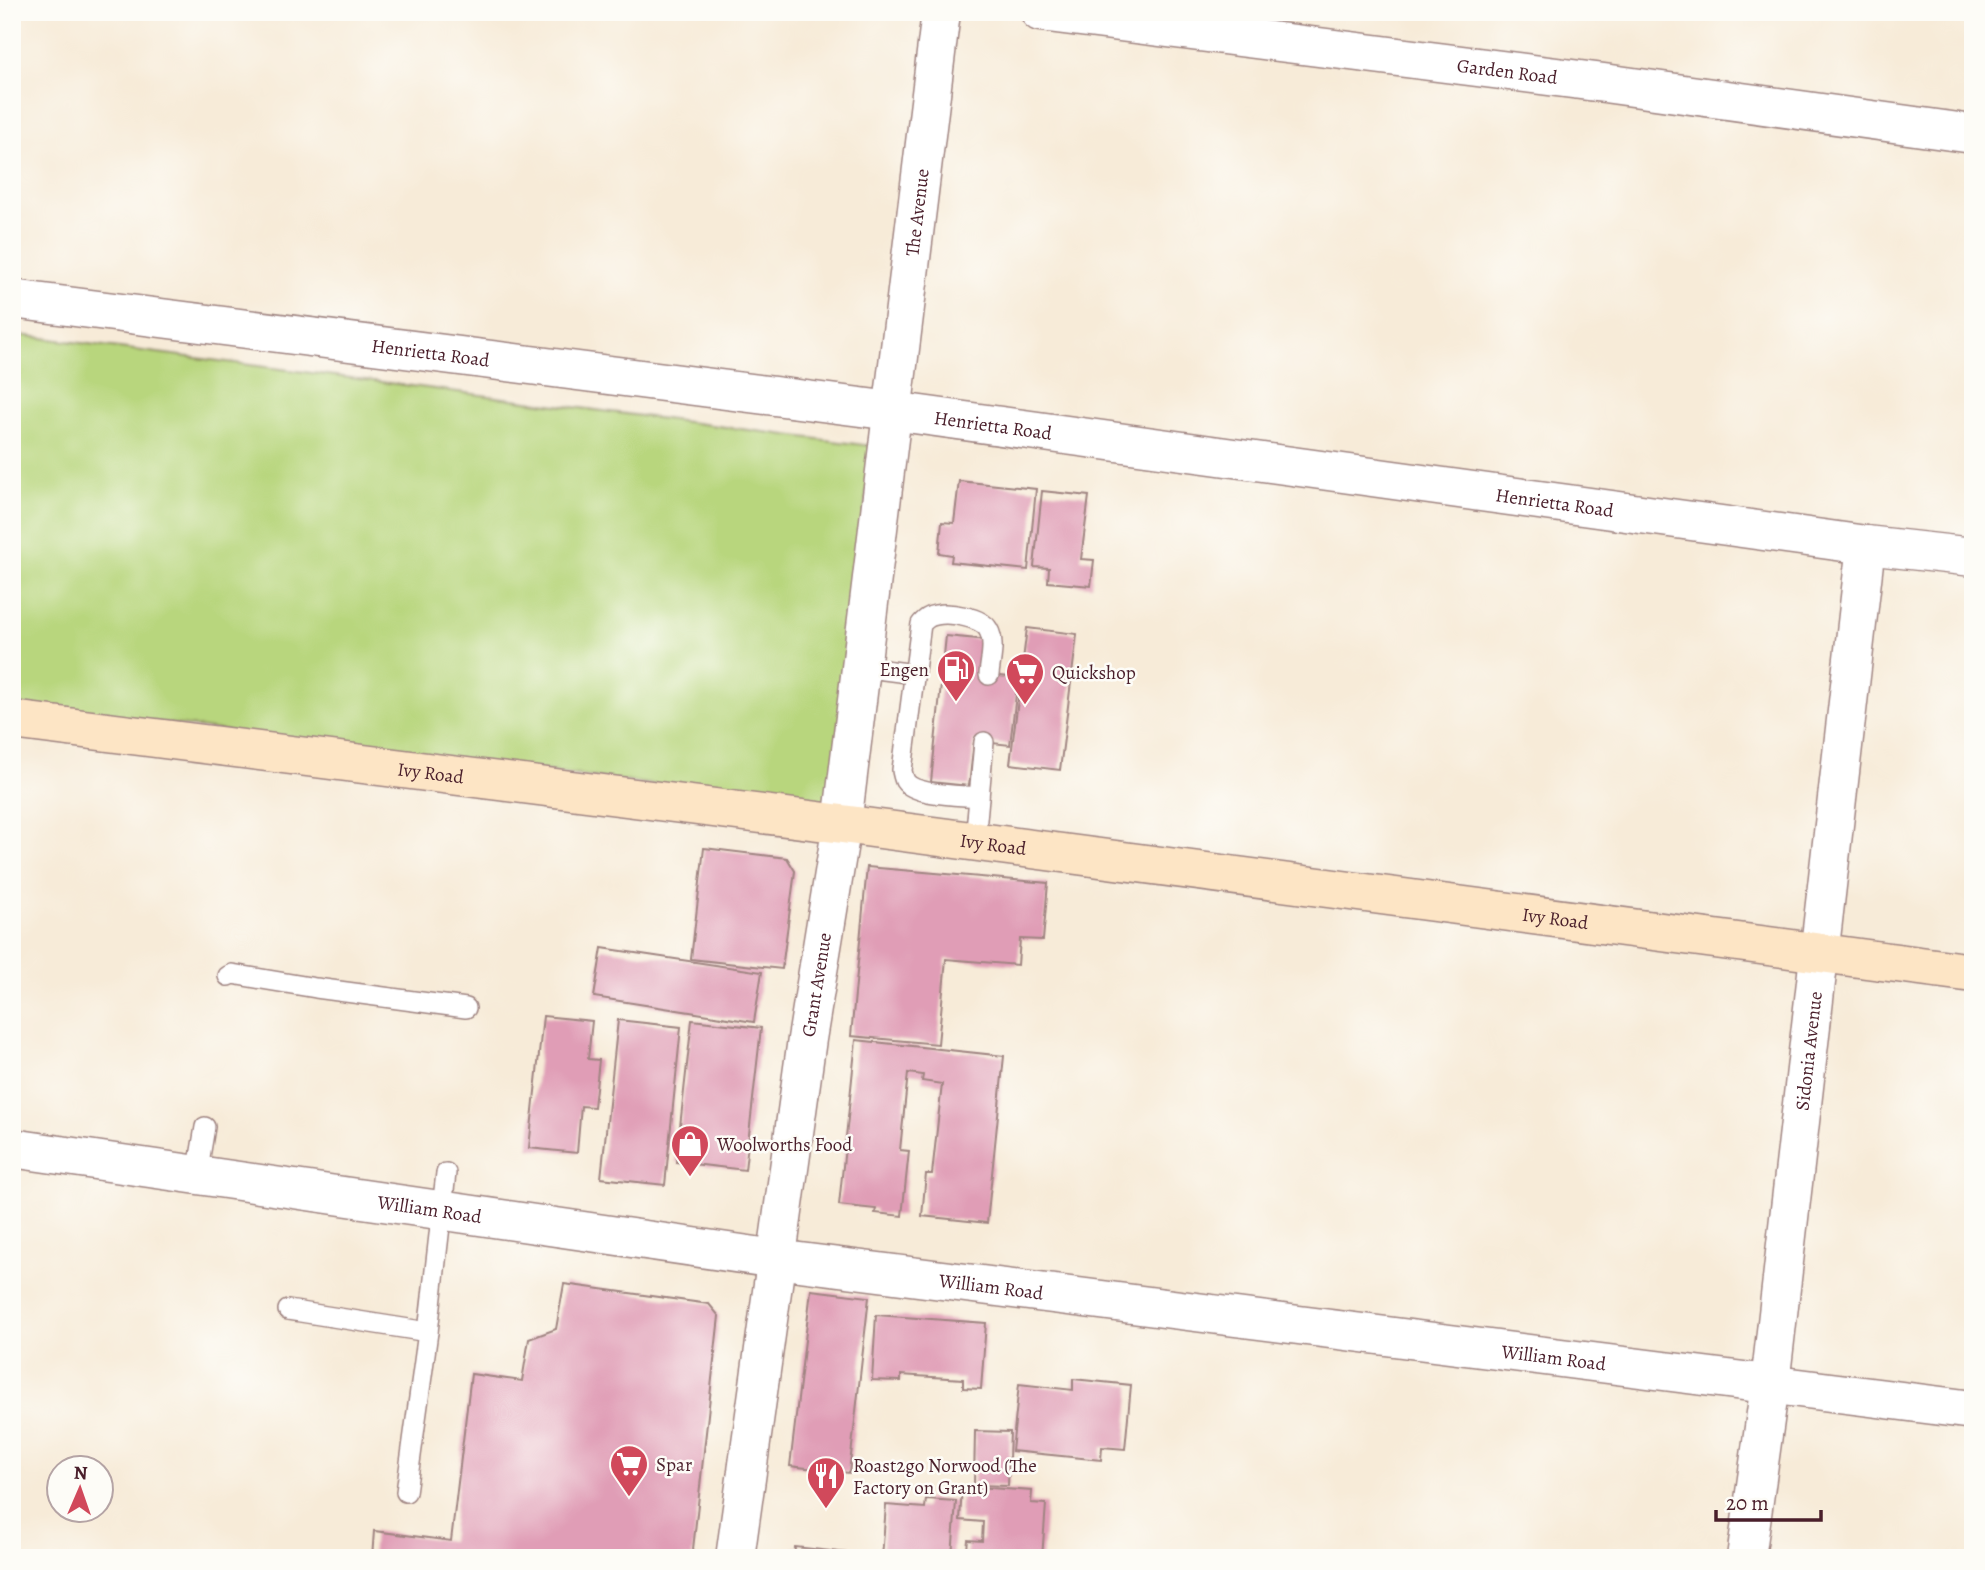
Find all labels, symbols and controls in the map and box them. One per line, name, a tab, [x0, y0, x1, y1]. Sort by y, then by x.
street label: Garden Road	[1455, 53, 1560, 91]
street label: The Avenue	[899, 167, 936, 258]
street label: Henrietta Road	[370, 333, 492, 374]
street label: Henrietta Road	[932, 405, 1054, 447]
street label: Henrietta Road	[1494, 482, 1616, 524]
fuel station icon: Engen	[935, 648, 977, 703]
supermarket icon: Quickshop	[1004, 651, 1046, 706]
place label: Engen	[879, 657, 929, 683]
place label: Quickshop	[1052, 660, 1136, 686]
street label: Ivy Road	[396, 756, 466, 791]
street label: Ivy Road	[958, 828, 1029, 862]
street label: Ivy Road	[1521, 902, 1591, 936]
street label: Grant Avenue	[796, 931, 838, 1039]
street label: Sidonia Avenue	[1789, 990, 1829, 1112]
shop icon: Woolworths Food	[669, 1123, 711, 1178]
place label: Woolworths Food	[716, 1132, 853, 1158]
street label: William Road	[375, 1189, 484, 1230]
street label: William Road	[936, 1268, 1046, 1307]
street label: William Road	[1499, 1339, 1608, 1378]
supermarket icon: Spar	[608, 1443, 650, 1498]
place label: Spar	[656, 1452, 692, 1478]
place label: Roast2go Norwood (The Factory on Grant)	[853, 1453, 1037, 1501]
north arrow	[46, 1454, 116, 1524]
restaurant icon: Roast2go Norwood (The Factory on Grant)	[805, 1455, 847, 1510]
text: N	[73, 1460, 88, 1486]
scale bar	[1716, 1479, 1820, 1523]
text: 20 m	[1726, 1489, 1769, 1517]

